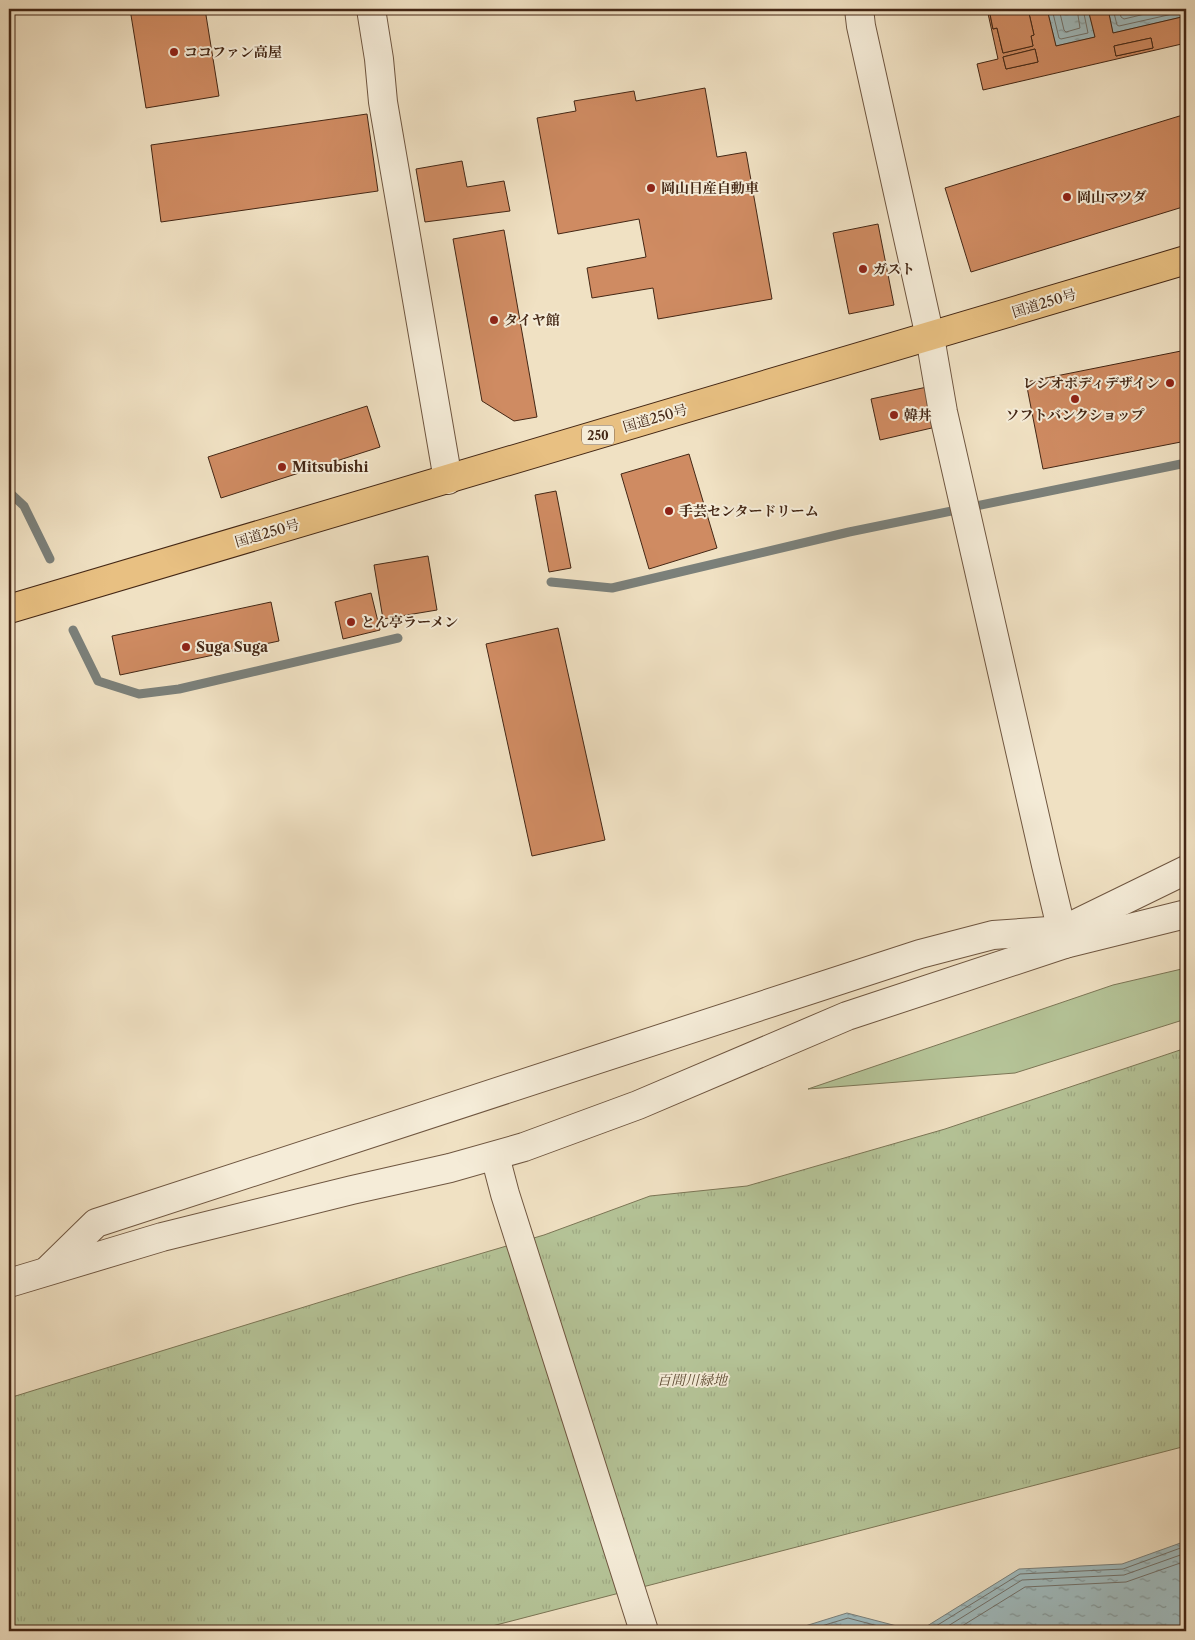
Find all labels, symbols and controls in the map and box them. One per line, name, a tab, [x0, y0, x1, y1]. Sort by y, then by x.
place label: ココファン高屋	[184, 43, 282, 61]
marker: ココファン高屋	[168, 46, 180, 58]
place label: 岡山日産自動車	[661, 179, 759, 197]
marker: 岡山日産自動車	[645, 182, 657, 194]
place label: 岡山マツダ	[1077, 188, 1146, 206]
marker: 岡山マツダ	[1061, 191, 1073, 203]
place label: ガスト	[873, 260, 915, 278]
marker: ガスト	[857, 263, 869, 275]
street label: 国道250号	[1010, 285, 1078, 321]
place label: タイヤ館	[504, 311, 560, 329]
marker: タイヤ館	[488, 314, 500, 326]
place label: レシオボディデザイン	[1022, 374, 1160, 392]
marker: レシオボディデザイン	[1164, 377, 1176, 389]
marker: ソフトバンクショップ	[1069, 393, 1081, 405]
street label: 国道250号	[621, 400, 689, 436]
place label: 韓丼	[904, 406, 932, 424]
place label: ソフトバンクショップ	[1005, 406, 1145, 424]
marker: 韓丼	[888, 409, 900, 421]
road number: 250	[582, 426, 614, 444]
place label: Mitsubishi	[292, 458, 368, 476]
marker: Mitsubishi	[276, 461, 288, 473]
place label: 手芸センタードリーム	[679, 502, 818, 520]
marker: 手芸センタードリーム	[663, 505, 675, 517]
street label: 国道250号	[233, 515, 301, 551]
place label: とん亭ラーメン	[361, 613, 458, 631]
marker: とん亭ラーメン	[345, 616, 357, 628]
place label: Suga Suga	[196, 638, 269, 656]
marker: Suga Suga	[180, 641, 192, 653]
park label: 百間川緑地	[657, 1371, 729, 1389]

